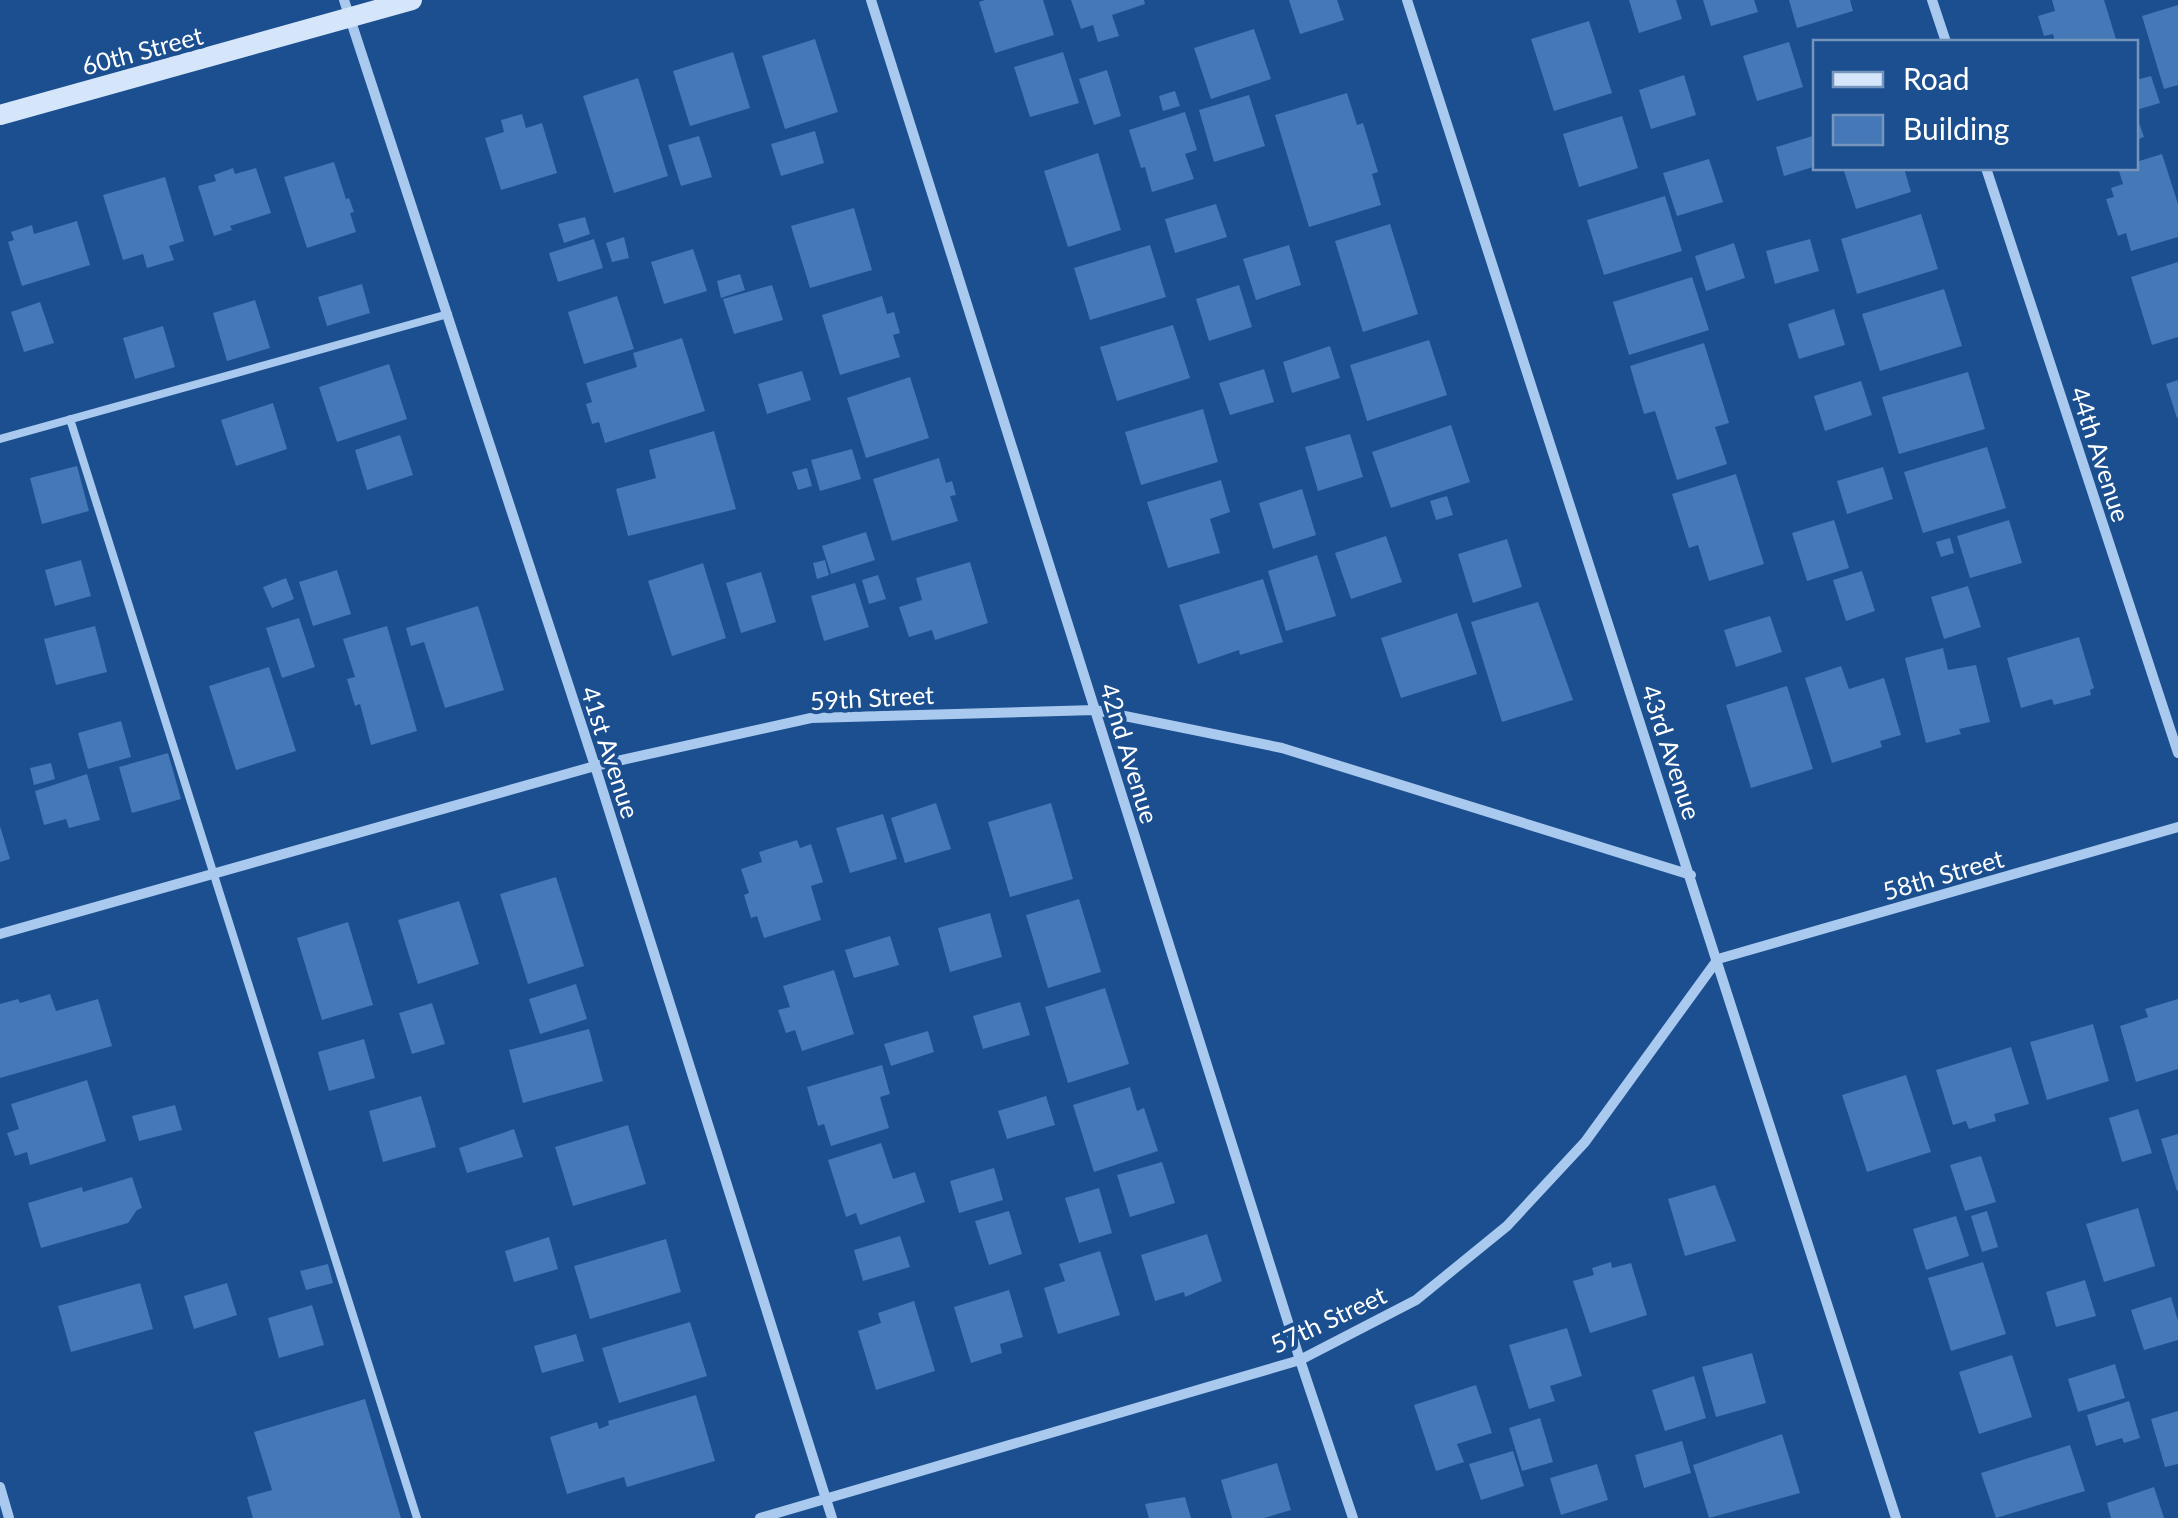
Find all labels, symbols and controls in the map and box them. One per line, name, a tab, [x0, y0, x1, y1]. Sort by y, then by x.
street label: 60th Street	[78, 19, 206, 81]
legend	[1813, 40, 2138, 170]
text: Road	[1903, 60, 1970, 96]
text: Building	[1903, 110, 2009, 146]
street label: 44th Avenue	[2065, 383, 2137, 525]
street label: 59th Street	[809, 679, 935, 715]
street label: 42nd Avenue	[1094, 679, 1166, 827]
street label: 43rd Avenue	[1636, 681, 1708, 823]
street label: 41st Avenue	[576, 682, 646, 822]
street label: 58th Street	[1879, 842, 2007, 906]
street label: 57th Street	[1265, 1279, 1391, 1359]

